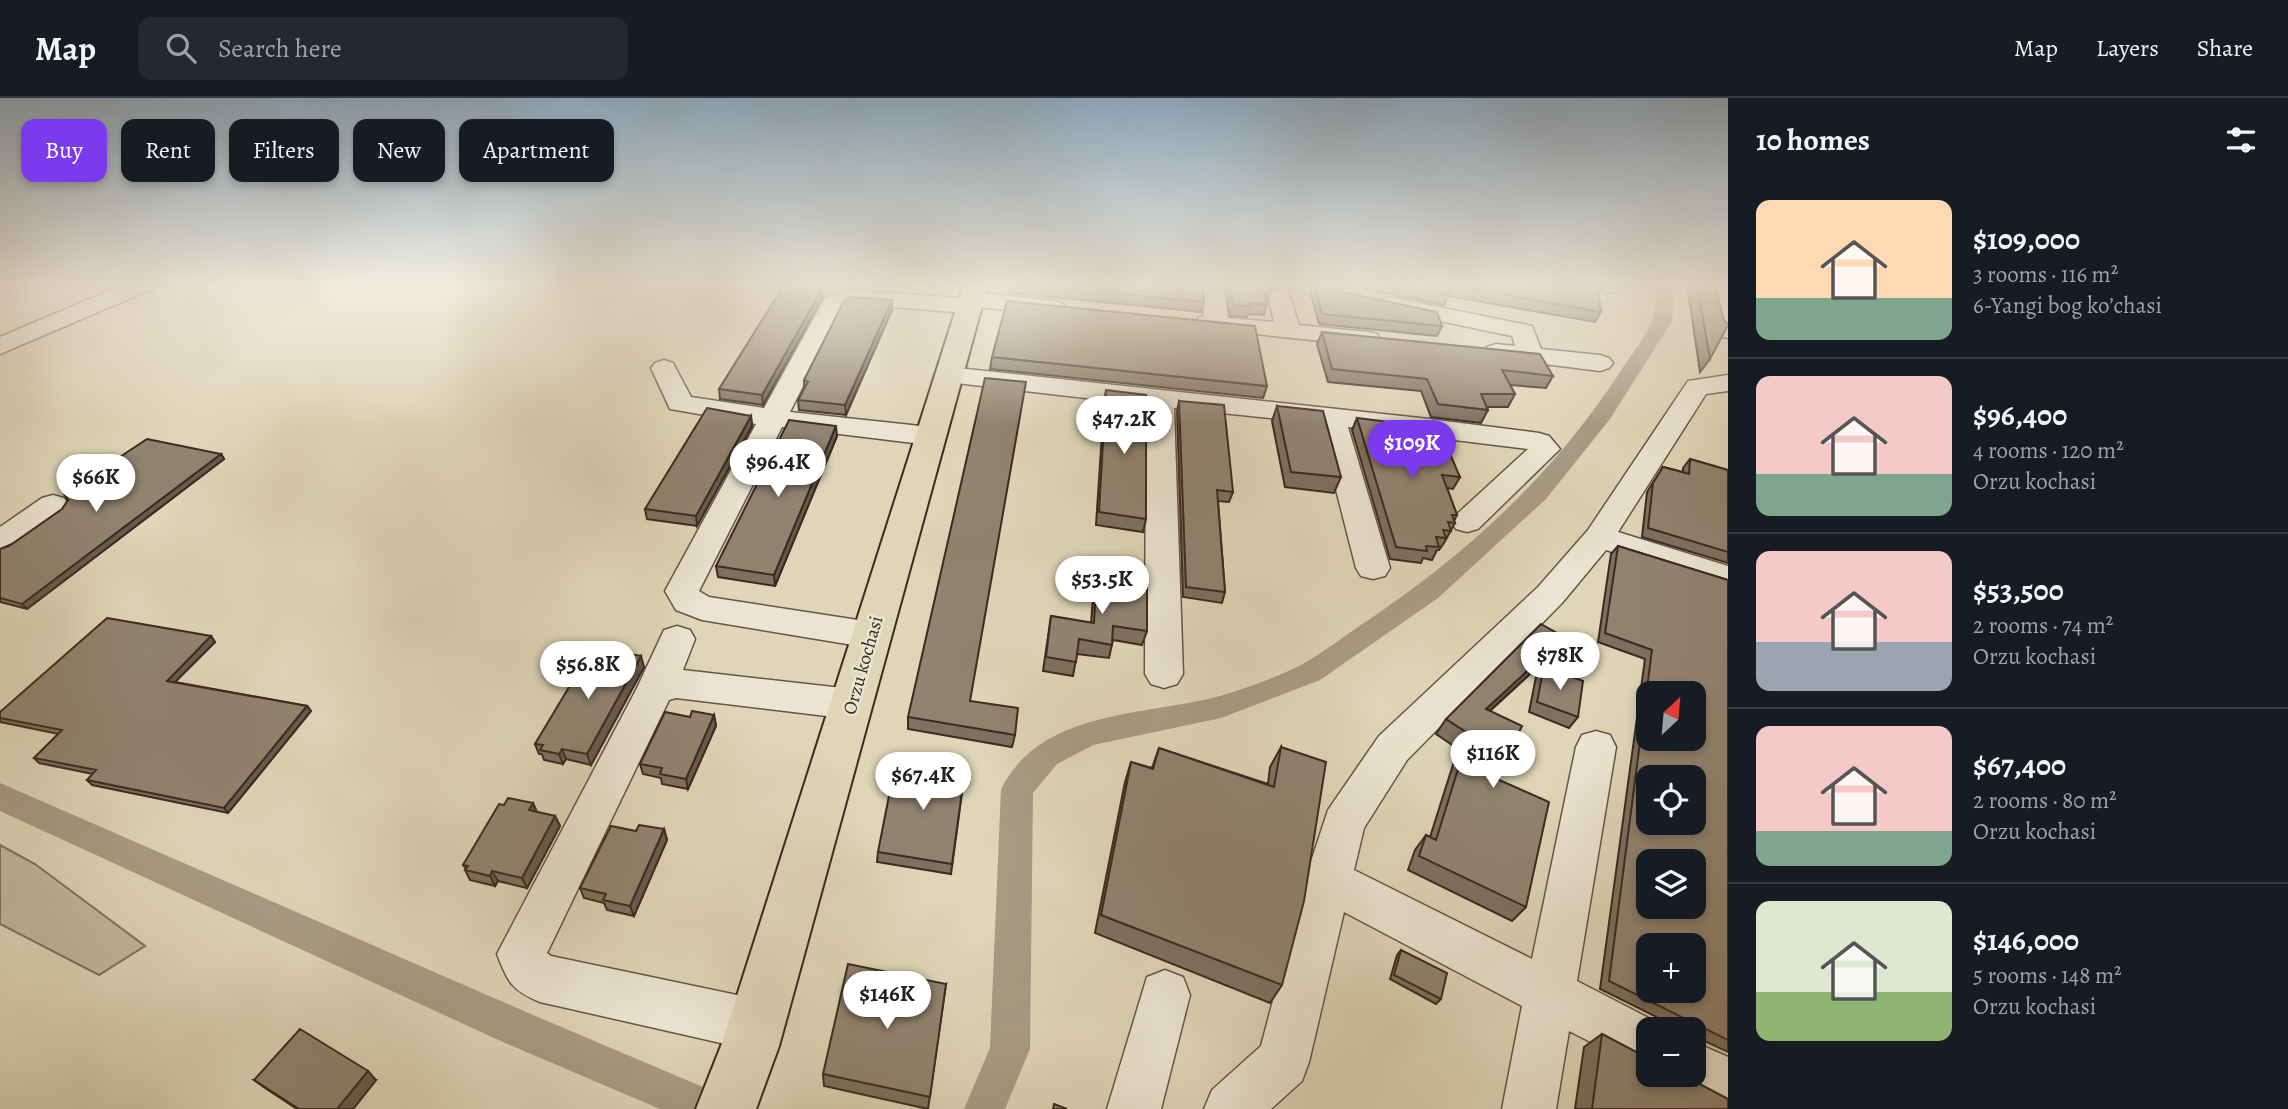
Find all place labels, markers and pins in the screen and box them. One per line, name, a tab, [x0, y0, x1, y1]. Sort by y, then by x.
pin: $47.2K	[1067, 396, 1181, 456]
pin: $109K	[1363, 420, 1461, 480]
pin: $96.4K	[721, 440, 835, 499]
pin: $66K	[55, 454, 137, 514]
pin: $53.5K	[1045, 556, 1159, 616]
pin: $78K	[1519, 632, 1601, 692]
pin: $56.8K	[531, 642, 645, 701]
pin: $116K	[1444, 730, 1542, 790]
pin: $67.4K	[866, 752, 980, 812]
pin: $146K	[838, 972, 936, 1031]

